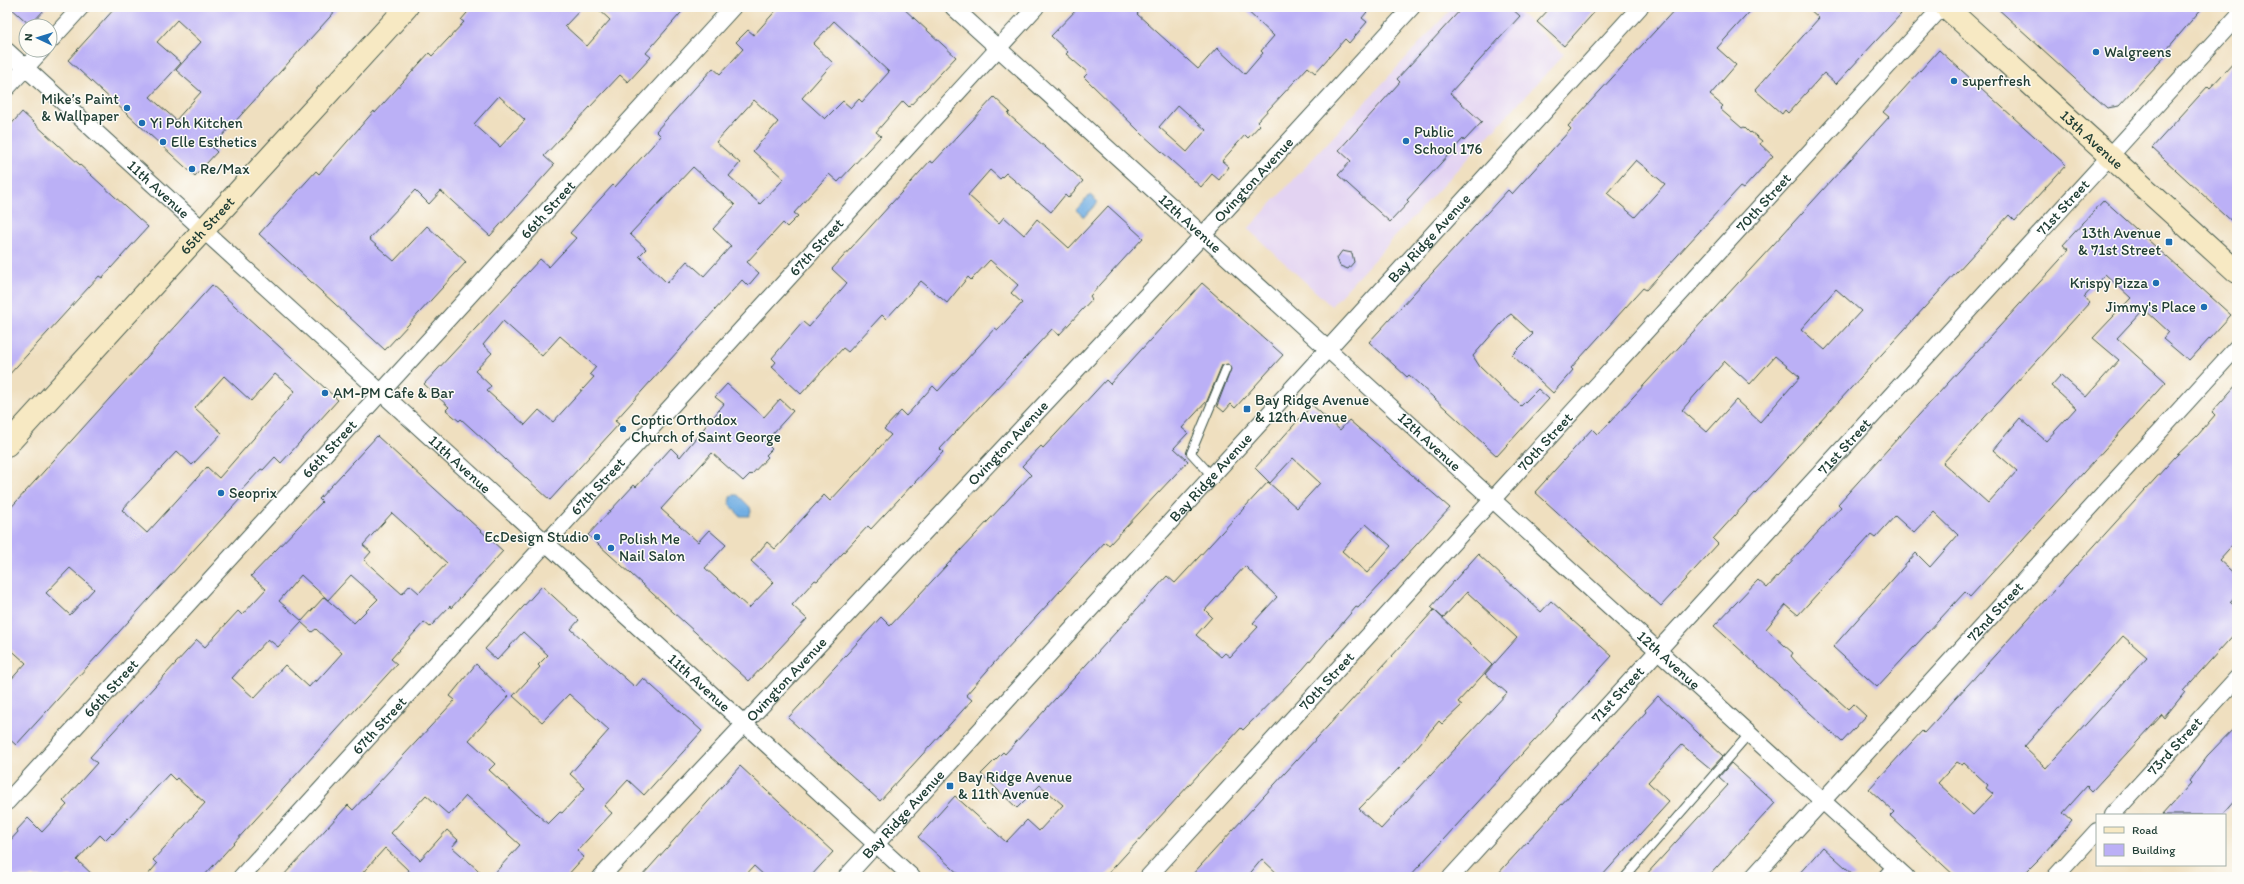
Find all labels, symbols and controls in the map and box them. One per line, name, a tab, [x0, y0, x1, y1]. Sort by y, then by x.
north arrow	[18, 18, 58, 58]
text: N	[22, 33, 35, 42]
place label: Walgreens	[2104, 43, 2172, 61]
marker: Walgreens	[2091, 47, 2101, 57]
place label: superfresh	[1962, 72, 2031, 90]
marker: superfresh	[1949, 76, 1959, 86]
place label: Mike’s Paint & Wallpaper	[41, 90, 119, 125]
marker: Mike’s Paint & Wallpaper	[122, 103, 132, 113]
street label: 13th Avenue	[2056, 106, 2127, 173]
place label: Yi Poh Kitchen	[150, 114, 243, 132]
marker: Yi Poh Kitchen	[137, 118, 147, 128]
place label: Public School 176	[1414, 123, 1482, 158]
place label: Elle Esthetics	[171, 133, 257, 151]
street label: Ovington Avenue	[1210, 133, 1297, 226]
marker: Public School 176	[1401, 136, 1411, 146]
marker: Elle Esthetics	[158, 137, 168, 147]
street label: 11th Avenue	[123, 156, 193, 222]
place label: Re/Max	[200, 160, 250, 178]
marker: Re/Max	[187, 164, 197, 174]
street label: 70th Street	[1732, 169, 1795, 236]
street label: 71st Street	[2033, 175, 2093, 239]
street label: 66th Street	[517, 177, 579, 243]
street label: 12th Avenue	[1155, 190, 1225, 257]
street label: Bay Ridge Avenue	[1384, 190, 1474, 286]
street label: 65th Street	[176, 193, 239, 259]
street label: 67th Street	[785, 214, 848, 280]
place label: 13th Avenue & 71st Street	[2078, 224, 2161, 259]
marker: 13th Avenue & 71st Street	[2164, 237, 2174, 247]
place label: Krispy Pizza	[2070, 274, 2148, 292]
marker: Krispy Pizza	[2151, 278, 2161, 288]
place label: Jimmy's Place	[2105, 298, 2196, 316]
marker: Jimmy's Place	[2199, 302, 2209, 312]
place label: AM-PM Cafe & Bar	[333, 384, 454, 402]
marker: AM-PM Cafe & Bar	[320, 388, 330, 398]
place label: Bay Ridge Avenue & 12th Avenue	[1255, 391, 1369, 426]
street label: Ovington Avenue	[964, 397, 1052, 489]
marker: Bay Ridge Avenue & 12th Avenue	[1242, 404, 1252, 414]
street label: 12th Avenue	[1394, 409, 1465, 475]
street label: 70th Street	[1514, 409, 1577, 475]
place label: Coptic Orthodox Church of Saint George	[631, 411, 781, 446]
street label: 71st Street	[1814, 414, 1875, 479]
street label: 66th Street	[298, 416, 361, 482]
marker: Coptic Orthodox Church of Saint George	[618, 424, 628, 434]
street label: Bay Ridge Avenue	[1166, 429, 1256, 526]
street label: 11th Avenue	[425, 431, 495, 497]
street label: 67th Street	[567, 454, 629, 519]
place label: Seoprix	[229, 484, 278, 502]
marker: Seoprix	[216, 488, 226, 498]
place label: EcDesign Studio	[485, 528, 589, 546]
place label: Polish Me Nail Salon	[619, 530, 686, 565]
marker: EcDesign Studio	[592, 532, 602, 542]
marker: Polish Me Nail Salon	[606, 543, 616, 553]
street label: 72nd Street	[1963, 578, 2027, 646]
street label: 12th Avenue	[1633, 627, 1704, 694]
street label: Ovington Avenue	[742, 633, 830, 726]
street label: 70th Street	[1295, 648, 1358, 714]
street label: 11th Avenue	[664, 650, 734, 716]
street label: 66th Street	[80, 655, 142, 721]
street label: 71st Street	[1587, 662, 1648, 727]
street label: 67th Street	[348, 693, 410, 758]
street label: 73rd Street	[2143, 713, 2206, 779]
street label: Bay Ridge Avenue	[858, 766, 948, 862]
place label: Bay Ridge Avenue & 11th Avenue	[958, 768, 1072, 803]
marker: Bay Ridge Avenue & 11th Avenue	[945, 781, 955, 791]
legend	[2096, 814, 2226, 866]
text: Road	[2132, 823, 2158, 837]
text: Building	[2132, 843, 2176, 857]

